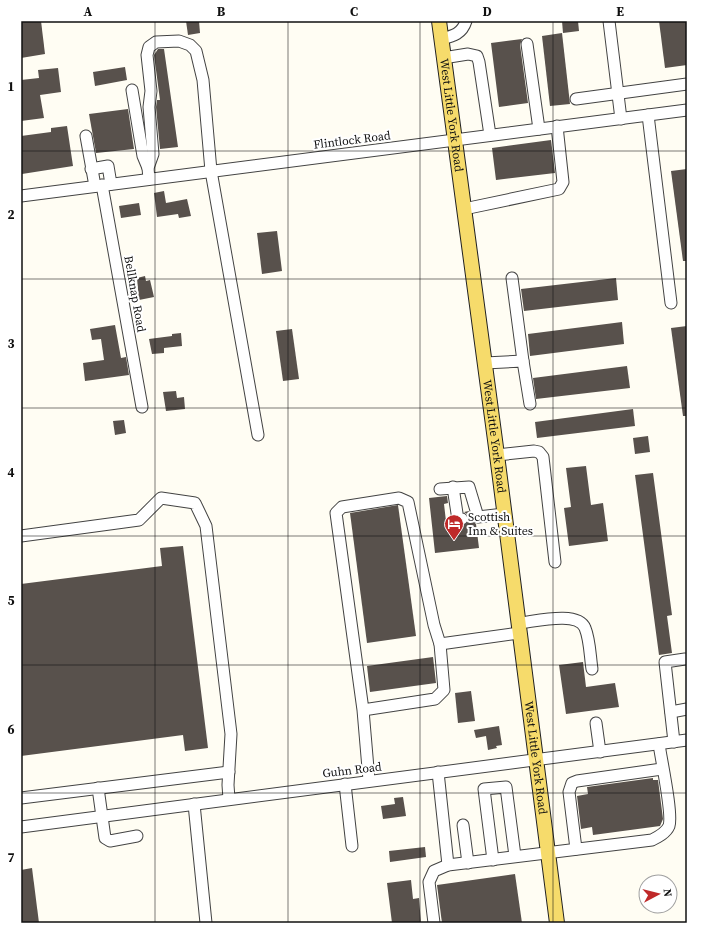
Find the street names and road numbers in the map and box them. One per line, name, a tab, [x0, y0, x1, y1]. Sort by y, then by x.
street label: West Little York Road	[436, 57, 467, 173]
street label: Flintlock Road	[312, 127, 392, 153]
street label: Bellknap Road	[120, 255, 150, 334]
street label: West Little York Road	[479, 379, 510, 494]
street label: West Little York Road	[521, 700, 551, 816]
street label: Guhn Road	[321, 758, 383, 782]

